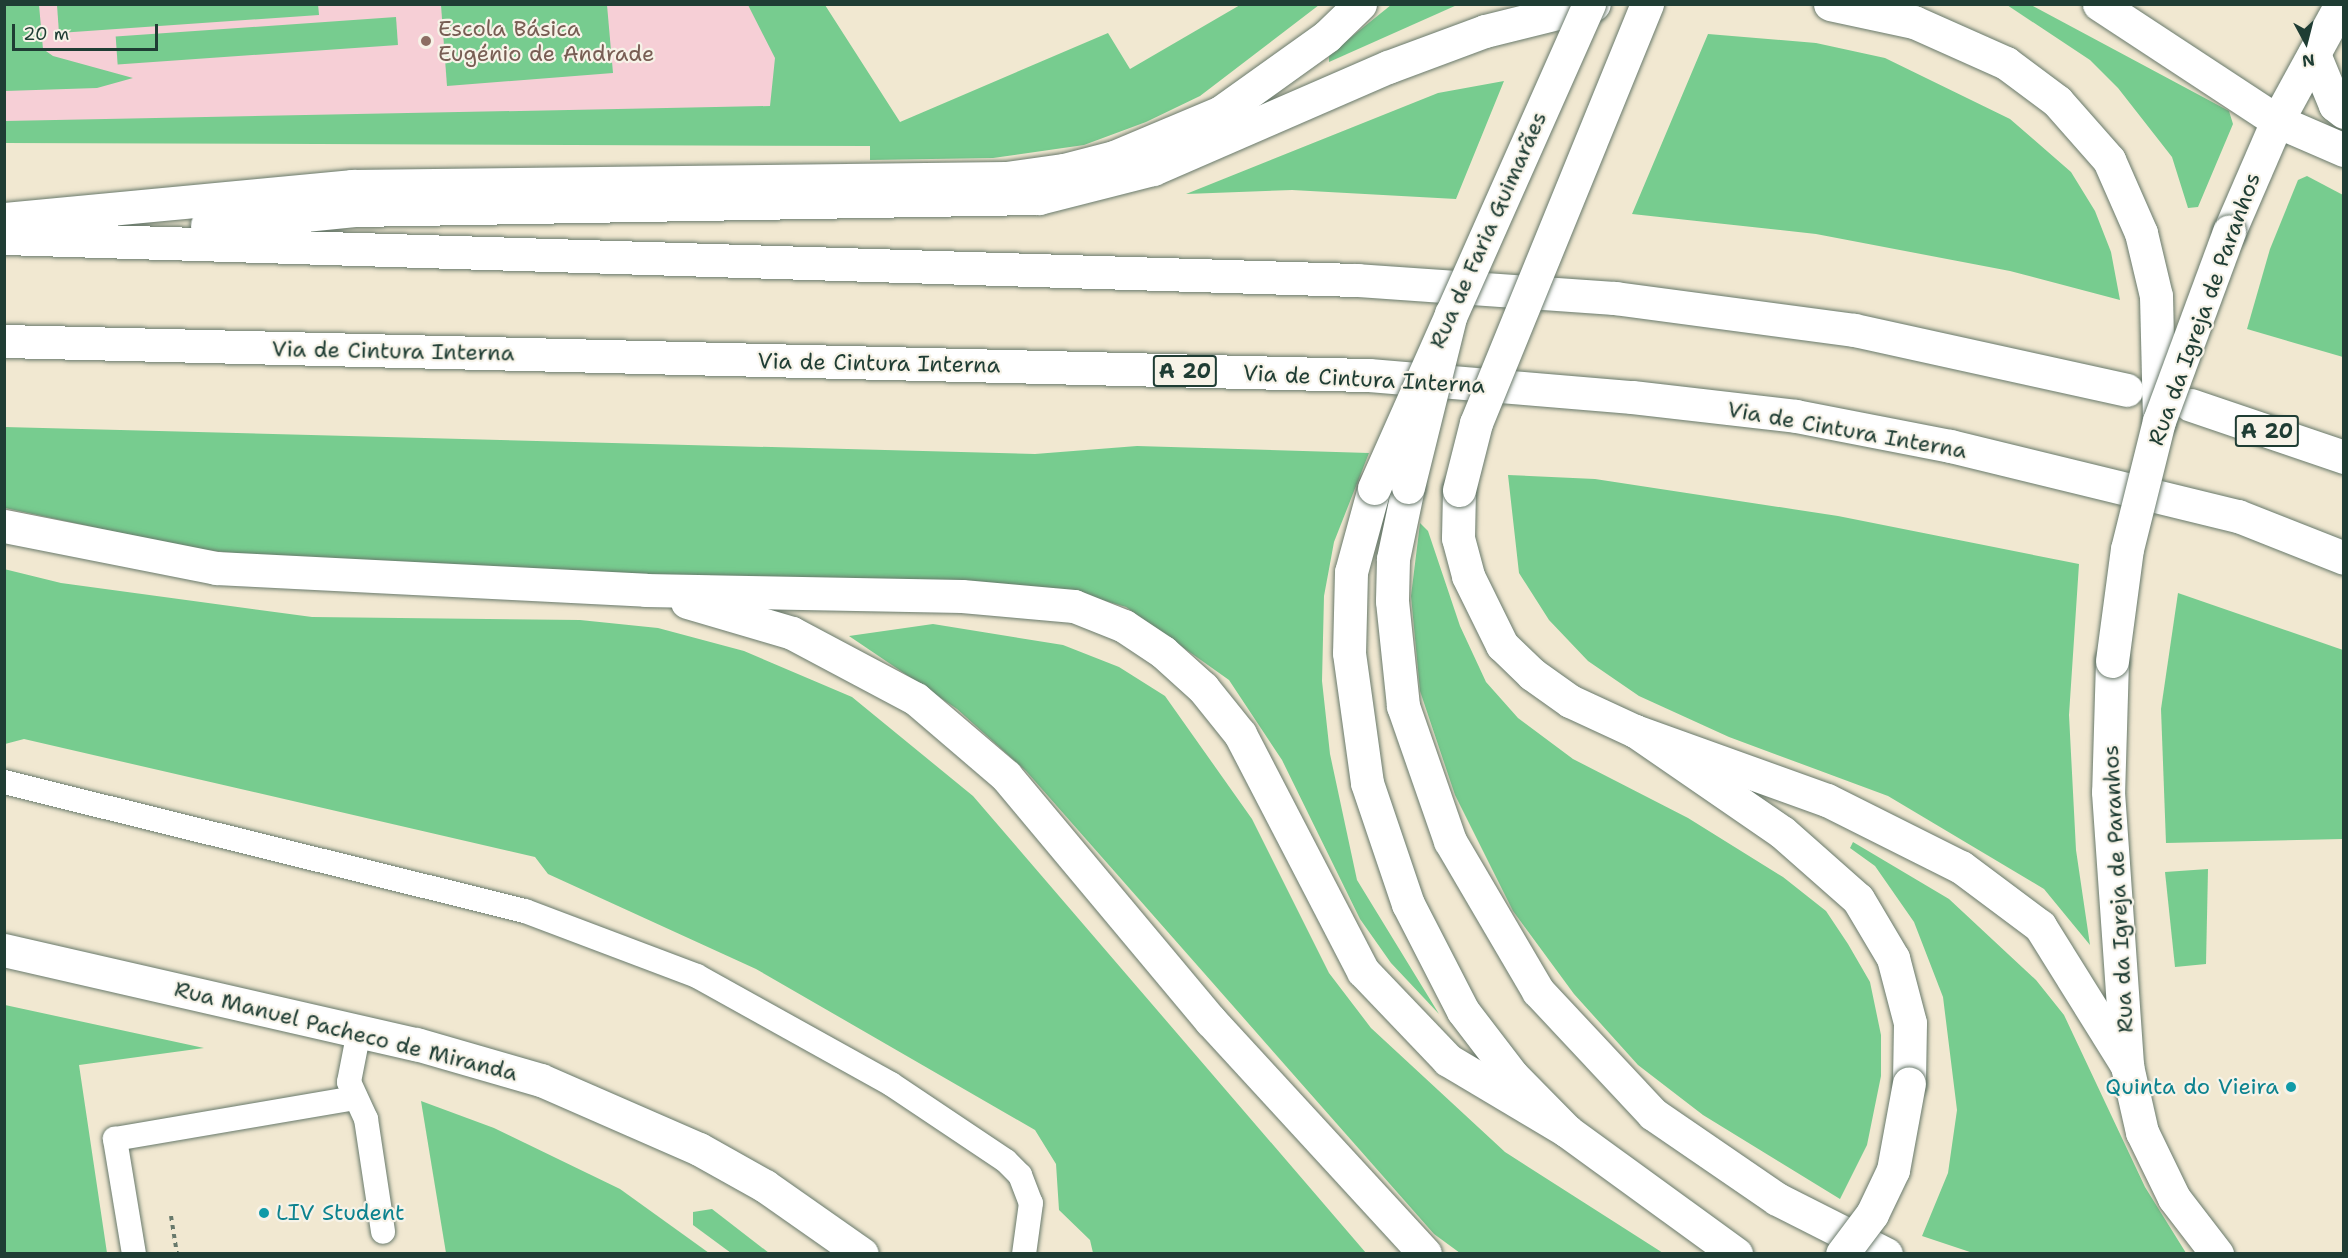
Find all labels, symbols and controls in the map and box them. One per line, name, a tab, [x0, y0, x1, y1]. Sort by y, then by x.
scale bar	[15, 12, 160, 50]
north arrow	[2276, 12, 2336, 72]
place label: Escola Básica Eugénio de Andrade	[438, 15, 654, 66]
text: 20 m	[23, 22, 69, 46]
marker: Escola Básica Eugénio de Andrade	[419, 34, 433, 48]
text: N	[2301, 49, 2316, 72]
street label: Rua de Faria Guimarães	[1424, 108, 1552, 352]
street label: Rua da Igreja de Paranhos	[2142, 169, 2266, 449]
street label: Via de Cintura Interna	[272, 336, 514, 366]
street label: Via de Cintura Interna	[758, 348, 1000, 378]
road number: A 20	[1152, 353, 1218, 389]
street label: Via de Cintura Interna	[1242, 359, 1486, 399]
street label: Via de Cintura Interna	[1725, 396, 1969, 464]
road number: A 20	[2234, 413, 2300, 449]
street label: Rua da Igreja de Paranhos	[2097, 744, 2139, 1034]
street label: Rua Manuel Pacheco de Miranda	[172, 976, 520, 1086]
place label: Quinta do Vieira	[2105, 1074, 2279, 1100]
marker: Quinta do Vieira	[2284, 1080, 2298, 1094]
place label: LIV Student	[276, 1200, 405, 1226]
marker: LIV Student	[257, 1206, 271, 1220]

